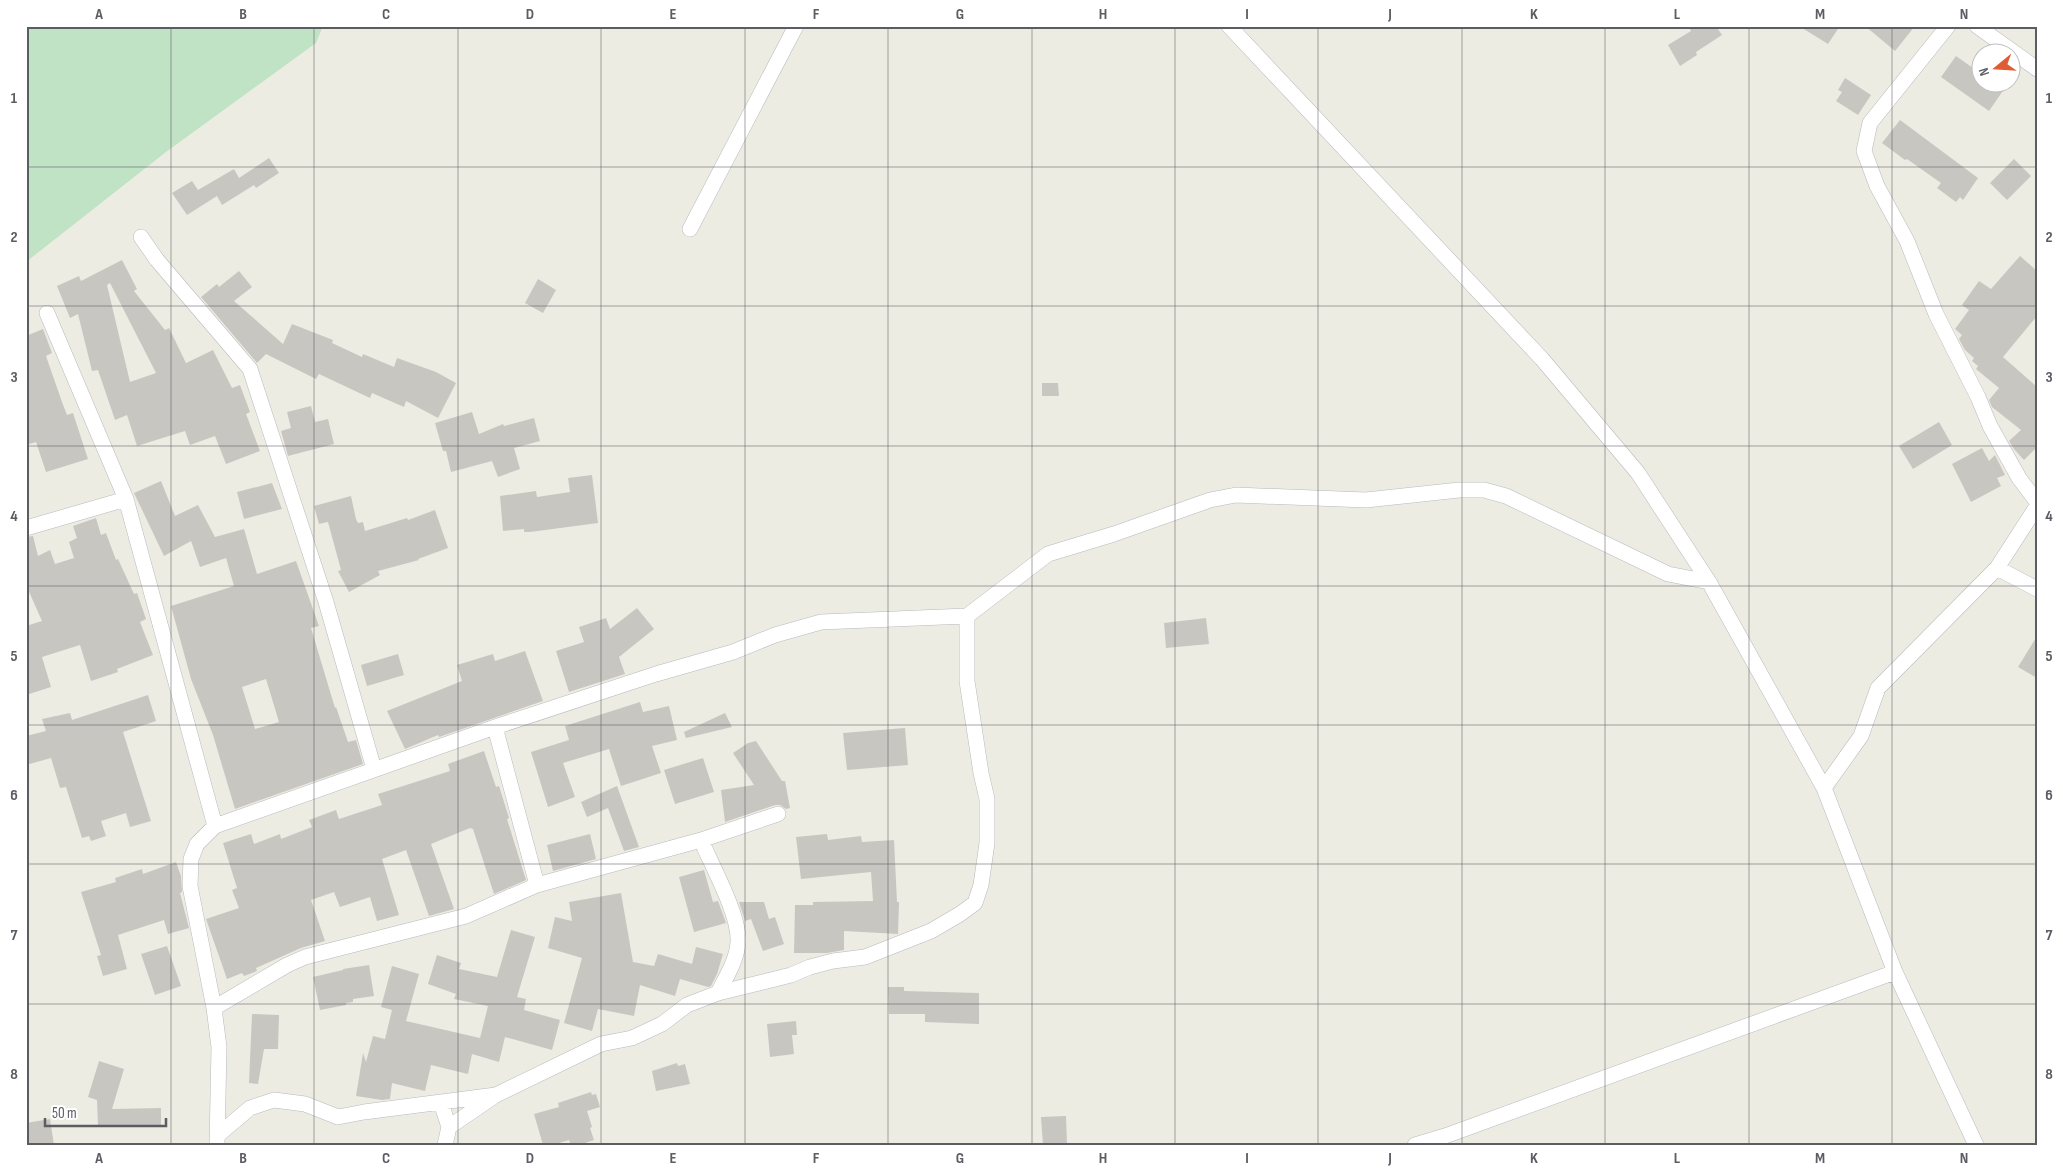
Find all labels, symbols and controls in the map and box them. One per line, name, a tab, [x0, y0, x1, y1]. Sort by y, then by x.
text: A	[94, 5, 103, 24]
text: B	[239, 5, 247, 24]
text: C	[382, 5, 390, 24]
text: D	[526, 5, 534, 24]
text: E	[670, 5, 677, 24]
text: F	[813, 5, 820, 24]
text: G	[956, 5, 964, 24]
text: H	[1099, 5, 1107, 24]
text: I	[1245, 5, 1249, 24]
text: J	[1387, 5, 1392, 24]
text: K	[1530, 5, 1538, 24]
text: L	[1674, 5, 1681, 24]
text: M	[1815, 5, 1825, 24]
text: N	[1960, 5, 1968, 24]
north arrow	[1970, 42, 2020, 92]
text: N	[1975, 66, 1993, 78]
text: 1	[11, 89, 18, 108]
text: 1	[2046, 89, 2053, 108]
text: 2	[10, 228, 18, 247]
text: 2	[2045, 228, 2053, 247]
text: 3	[10, 368, 18, 387]
text: 3	[2045, 368, 2053, 387]
text: 4	[10, 507, 18, 526]
text: 4	[2045, 507, 2053, 526]
text: 5	[10, 647, 18, 666]
text: 5	[2045, 647, 2053, 666]
text: 6	[10, 786, 18, 805]
text: 6	[2045, 786, 2053, 805]
text: 7	[11, 926, 18, 945]
text: 7	[2046, 926, 2053, 945]
text: 8	[10, 1065, 18, 1084]
text: 8	[2045, 1065, 2053, 1084]
scale bar	[45, 1096, 166, 1128]
text: 50 m	[52, 1104, 77, 1123]
text: A	[94, 1149, 103, 1168]
text: B	[239, 1149, 247, 1168]
text: C	[382, 1149, 390, 1168]
text: D	[526, 1149, 534, 1168]
text: E	[670, 1149, 677, 1168]
text: F	[813, 1149, 820, 1168]
text: G	[956, 1149, 964, 1168]
text: H	[1099, 1149, 1107, 1168]
text: I	[1245, 1149, 1249, 1168]
text: J	[1387, 1149, 1392, 1168]
text: K	[1530, 1149, 1538, 1168]
text: L	[1674, 1149, 1681, 1168]
text: M	[1815, 1149, 1825, 1168]
text: N	[1960, 1149, 1968, 1168]

